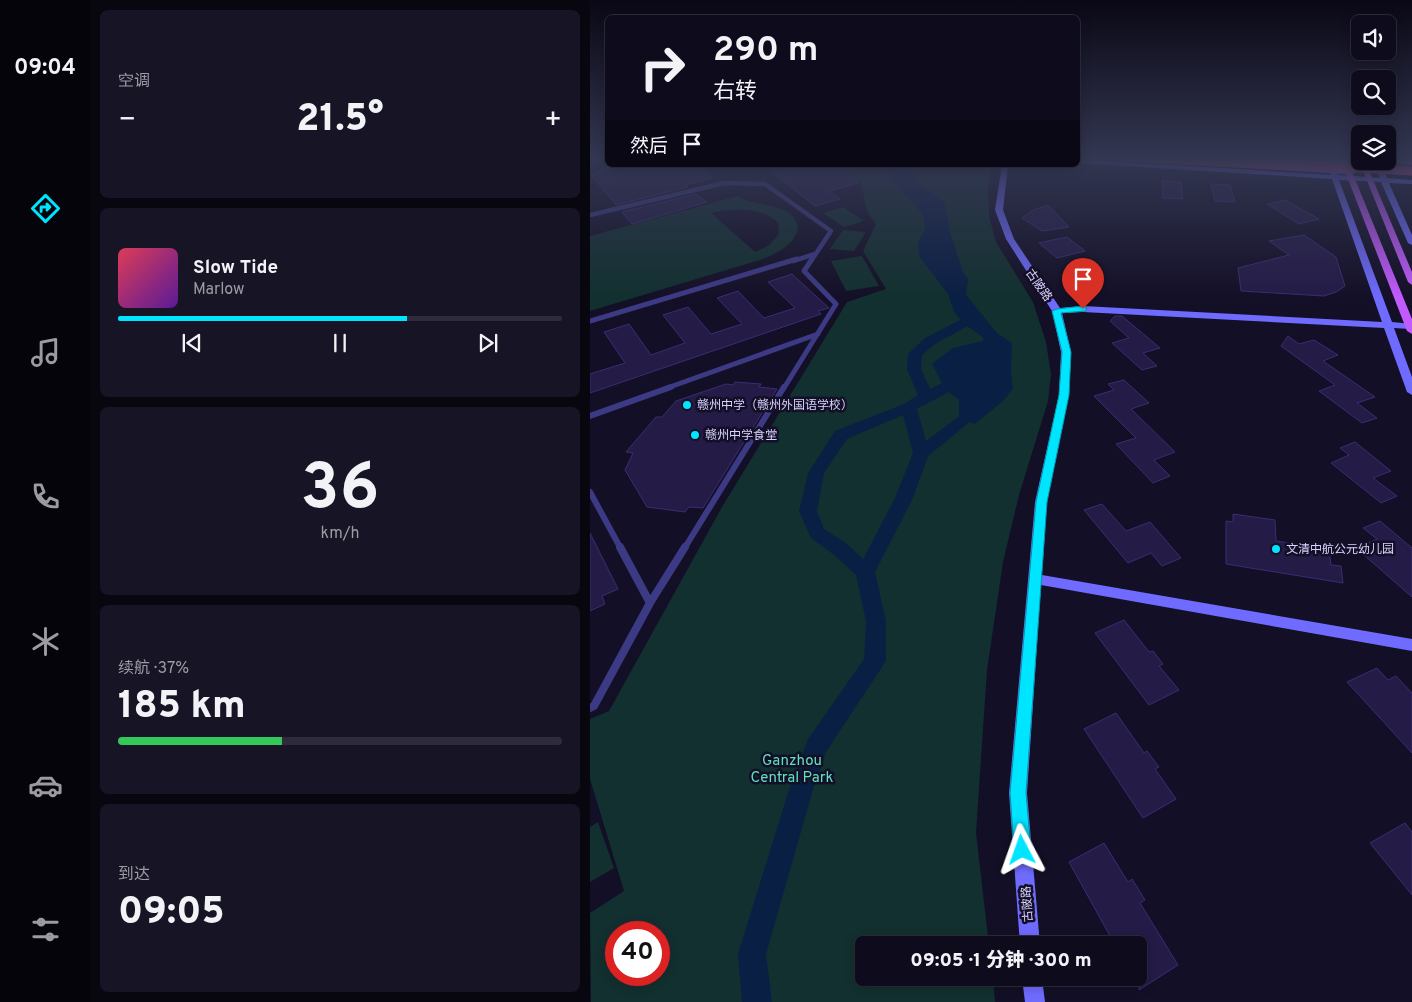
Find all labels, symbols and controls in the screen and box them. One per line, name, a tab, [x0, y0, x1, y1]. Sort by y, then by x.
map controls	[1351, 15, 1396, 170]
button: sound	[1351, 15, 1396, 60]
text: 290 m	[713, 29, 818, 73]
icon: right	[630, 35, 695, 100]
text: 09:04	[14, 55, 76, 82]
button: search	[1351, 70, 1396, 115]
text: 空调	[118, 72, 150, 92]
text: 右转	[713, 79, 757, 106]
text: 21.5°	[296, 96, 384, 145]
text: −	[118, 103, 136, 139]
text: +	[544, 103, 562, 139]
button: layers	[1351, 125, 1396, 170]
icon: arrive	[678, 130, 706, 158]
text: 然后	[630, 135, 668, 159]
icon: directions	[28, 191, 63, 226]
text: Slow Tide	[193, 256, 278, 280]
pin	[1062, 258, 1104, 309]
icon: arrive	[1069, 265, 1097, 293]
street label: 古陂路	[1021, 266, 1055, 305]
text: Marlow	[193, 280, 245, 300]
icon: previous	[178, 329, 206, 357]
icon: pause	[326, 329, 354, 357]
icon: next	[474, 329, 502, 357]
icon: music	[28, 335, 63, 370]
place label: 赣州中学（赣州外国语学校）	[697, 398, 853, 414]
marker: 赣州中学（赣州外国语学校）	[681, 399, 693, 411]
place label: 赣州中学食堂	[705, 428, 777, 444]
marker: 赣州中学食堂	[689, 429, 701, 441]
text: 36	[301, 450, 379, 532]
icon: phone	[28, 479, 63, 514]
text: km/h	[321, 524, 359, 544]
place label: 文清中航公元幼儿园	[1286, 542, 1394, 558]
marker: 文清中航公元幼儿园	[1270, 543, 1282, 555]
icon: climate	[28, 624, 63, 659]
text: 续航 · 37%	[118, 659, 189, 679]
text: 185 km	[118, 683, 246, 732]
park label: Ganzhou Central Park	[750, 752, 834, 788]
icon: car	[28, 768, 63, 803]
position arrow	[995, 823, 1047, 875]
text: 到达	[118, 865, 150, 885]
street label: 古陂路	[1019, 885, 1037, 922]
text: 09:05	[118, 889, 225, 938]
icon: filters	[28, 912, 63, 947]
speed limit sign: 40	[605, 921, 670, 986]
text: 09:05 · 1 分钟 · 300 m	[910, 949, 1092, 973]

